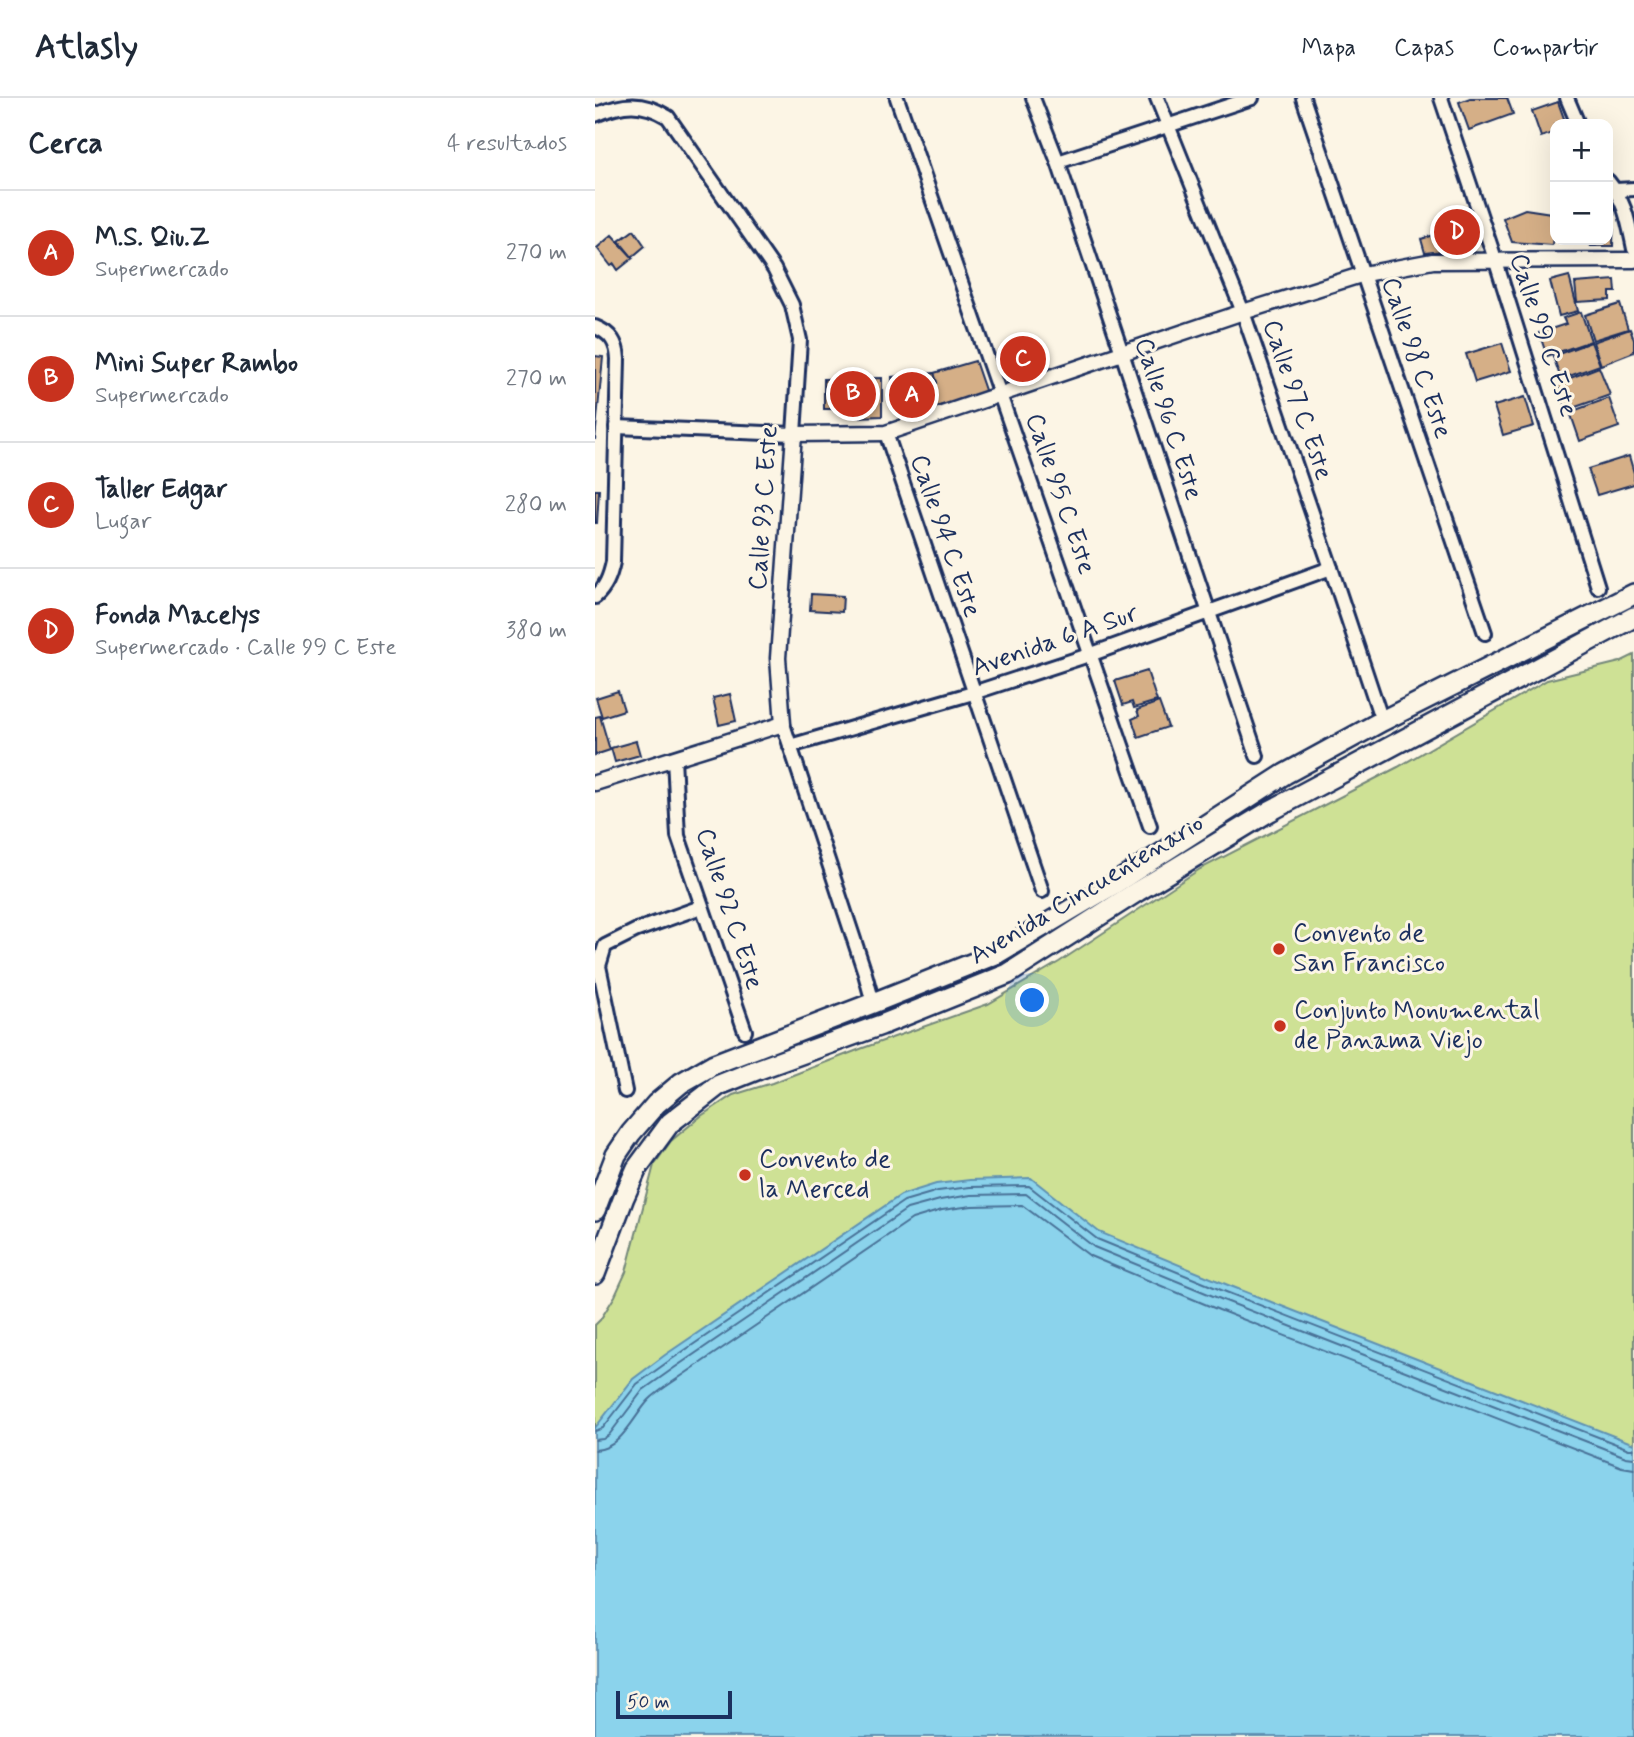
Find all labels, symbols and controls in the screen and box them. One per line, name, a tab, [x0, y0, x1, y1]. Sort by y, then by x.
text: Atlasly	[35, 26, 138, 70]
text: Mapa	[1301, 33, 1356, 64]
text: Capas	[1394, 33, 1454, 64]
text: Compartir	[1492, 33, 1599, 64]
map controls	[1550, 119, 1613, 245]
button: +	[1550, 119, 1613, 182]
text: Cerca	[28, 124, 103, 163]
text: 4 resultados	[447, 129, 567, 159]
button: −	[1550, 182, 1613, 245]
pin: D	[1434, 206, 1480, 258]
text: M.S. Qiu.Z	[95, 221, 209, 255]
text: A	[43, 238, 59, 268]
text: 270 m	[506, 238, 567, 268]
street label: Calle 99 C Este	[1501, 249, 1585, 421]
text: Supermercado	[95, 255, 229, 285]
street label: Calle 98 C Este	[1373, 273, 1460, 443]
street label: Calle 97 C Este	[1254, 315, 1340, 485]
pin: C	[1000, 333, 1046, 385]
street label: Calle 96 C Este	[1126, 334, 1210, 505]
text: Mini Super Rambo	[95, 347, 298, 381]
text: B	[44, 364, 58, 394]
text: 270 m	[506, 364, 567, 394]
pin: B	[830, 368, 876, 420]
pin: A	[889, 369, 935, 421]
text: Supermercado	[95, 381, 229, 411]
street label: Calle 95 C Este	[1017, 409, 1103, 579]
street label: Calle 93 C Este	[741, 424, 787, 592]
street label: Calle 94 C Este	[901, 450, 989, 622]
text: Taller Edgar	[95, 473, 228, 507]
text: C	[43, 490, 59, 520]
text: 280 m	[505, 490, 567, 520]
text: Lugar	[95, 507, 152, 537]
street label: Avenida 6 A Sur	[967, 597, 1143, 685]
text: Fonda Macelys	[95, 599, 260, 633]
text: D	[43, 616, 59, 646]
text: 380 m	[506, 616, 567, 646]
text: Supermercado · Calle 99 C Este	[95, 633, 397, 663]
street label: Avenida Cincuentenario	[964, 807, 1210, 973]
street label: Calle 92 C Este	[687, 824, 771, 994]
place label: Convento de San Francisco	[1293, 917, 1445, 981]
marker: Convento de San Francisco	[1271, 941, 1287, 957]
your location	[1015, 983, 1049, 1017]
place label: Conjunto Monumental de Panama Viejo	[1294, 994, 1540, 1058]
marker: Conjunto Monumental de Panama Viejo	[1272, 1018, 1288, 1034]
place label: Convento de la Merced	[759, 1143, 891, 1207]
marker: Convento de la Merced	[737, 1167, 753, 1183]
scale bar	[616, 1688, 731, 1720]
text: 50 m	[627, 1690, 670, 1715]

